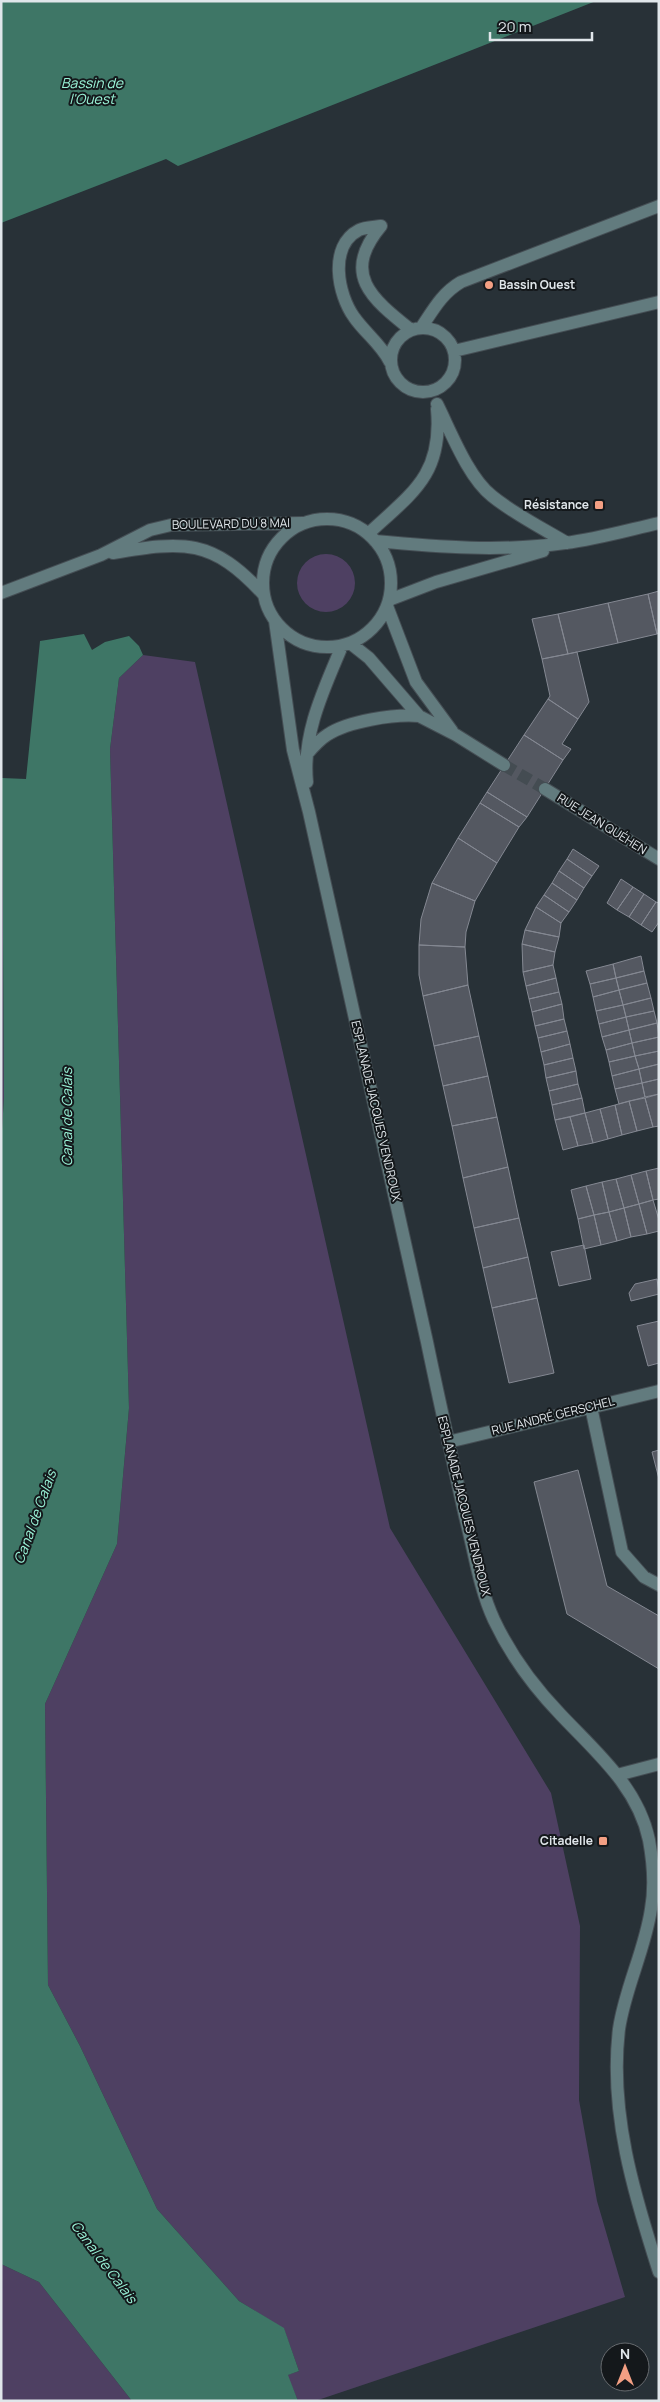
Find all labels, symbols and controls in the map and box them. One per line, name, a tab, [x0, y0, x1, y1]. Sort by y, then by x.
scale bar	[490, 10, 592, 42]
text: 20 m	[498, 16, 531, 37]
water label: Bassin de l'Ouest	[61, 73, 124, 108]
place label: Bassin Ouest	[499, 276, 575, 293]
marker: Bassin Ouest	[483, 279, 495, 291]
place label: Résistance	[524, 496, 589, 513]
marker: Résistance	[593, 499, 605, 511]
street label: BOULEVARD DU 8 MAI	[172, 514, 290, 533]
street label: RUE JEAN QUÉHEN	[554, 789, 650, 858]
street label: ESPLANADE JACQUES VENDROUX	[347, 1019, 406, 1204]
water label: Canal de Calais	[57, 1066, 76, 1166]
street label: RUE ANDRÉ GERSCHEL	[490, 1392, 616, 1439]
street label: ESPLANADE JACQUES VENDROUX	[434, 1414, 495, 1598]
water label: Canal de Calais	[9, 1466, 61, 1566]
place label: Citadelle	[540, 1832, 593, 1849]
marker: Citadelle	[597, 1835, 609, 1847]
water label: Canal de Calais	[67, 2217, 143, 2308]
north arrow	[600, 2342, 650, 2392]
text: N	[620, 2344, 630, 2363]

